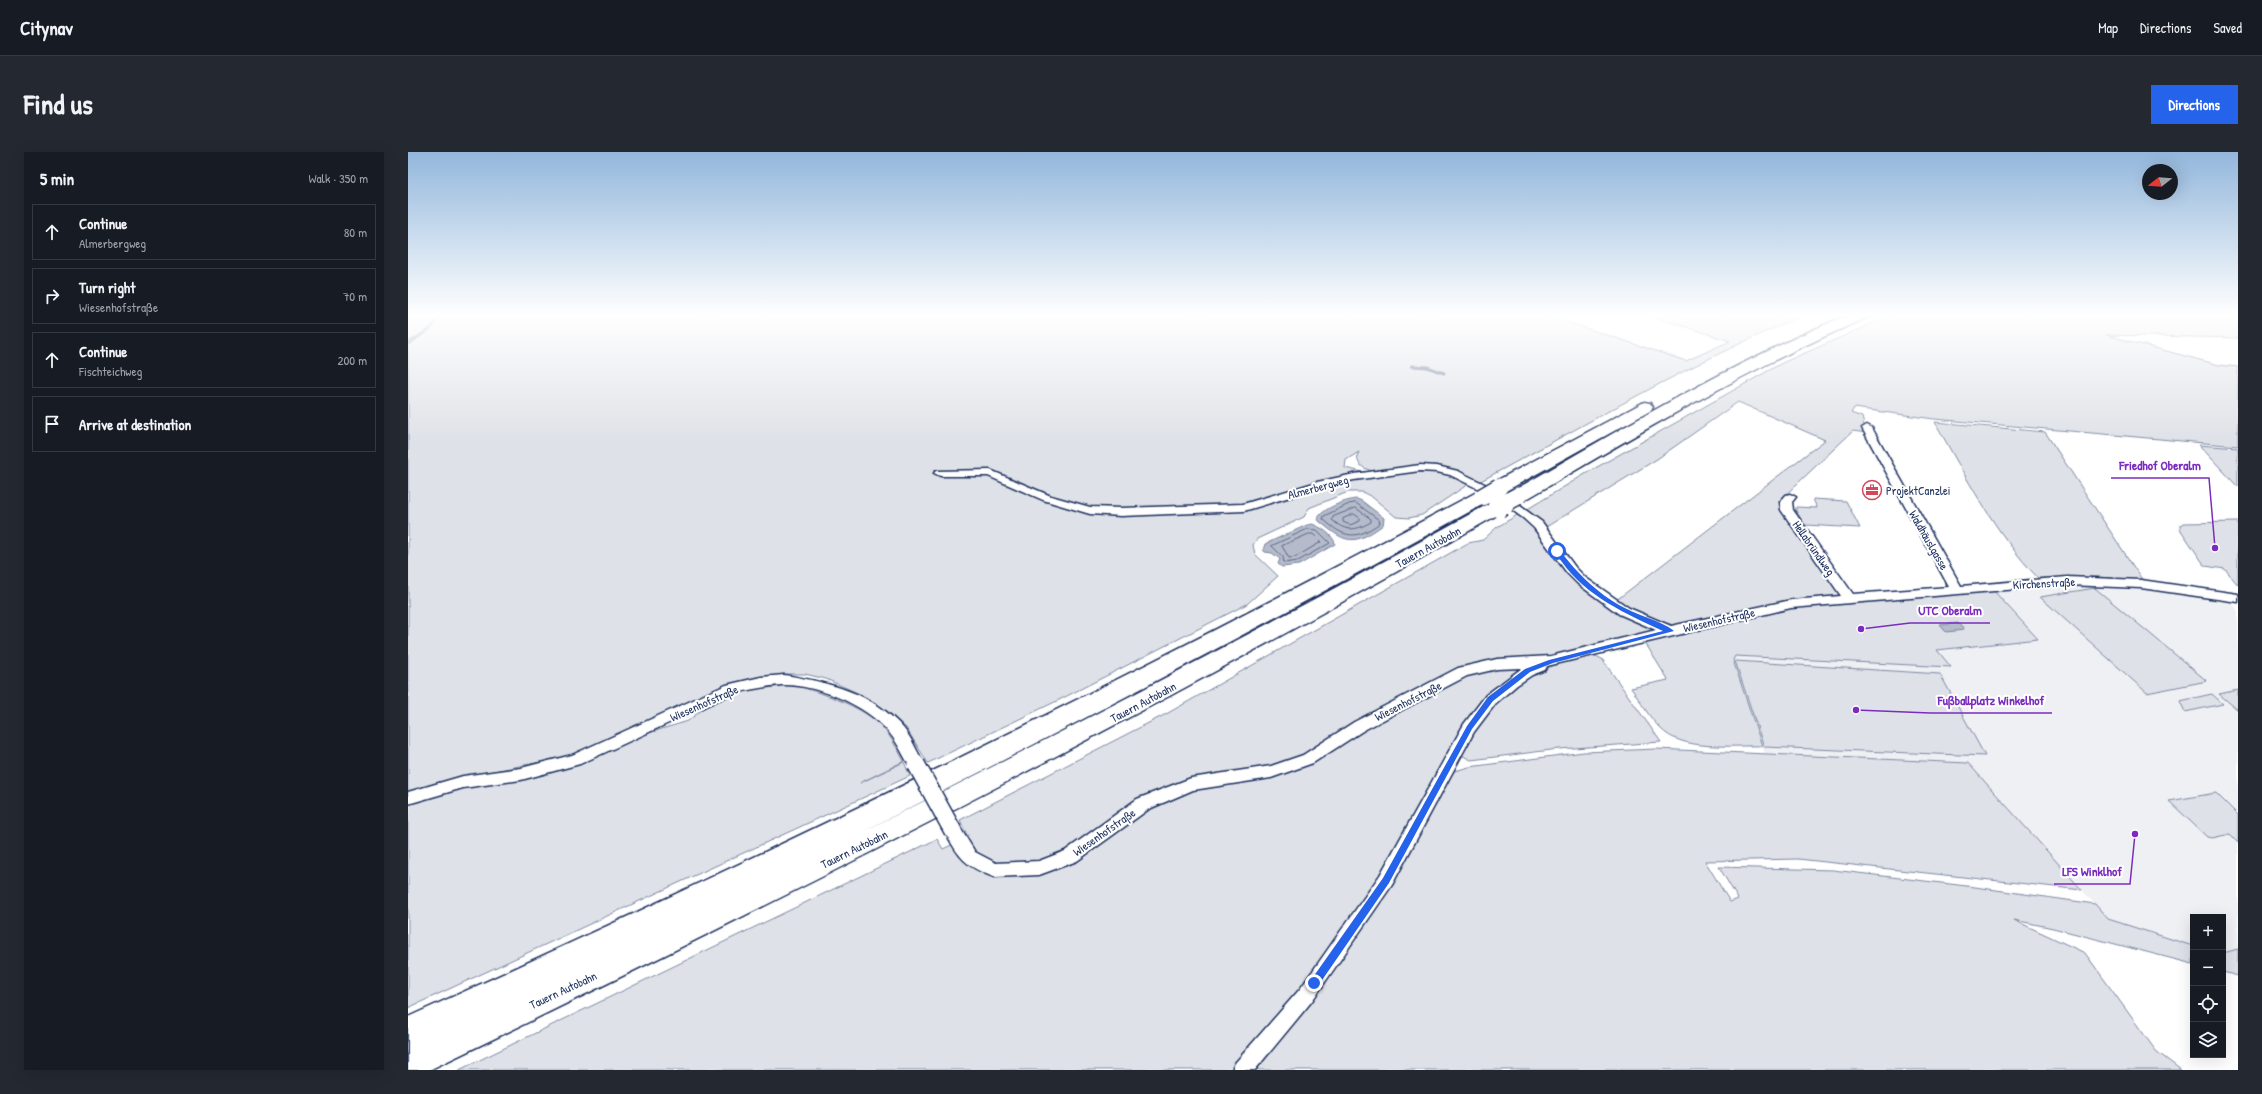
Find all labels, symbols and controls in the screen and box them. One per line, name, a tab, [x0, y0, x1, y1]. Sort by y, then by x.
text: Citynav	[20, 15, 73, 41]
text: Map	[2098, 18, 2118, 37]
text: Directions	[2140, 18, 2191, 37]
text: Saved	[2213, 18, 2242, 37]
text: Find us	[24, 85, 93, 123]
button: Directions	[2151, 85, 2238, 124]
north arrow	[2142, 164, 2178, 200]
text: 5 min	[40, 167, 74, 190]
text: Walk · 350 m	[308, 169, 368, 187]
text: Continue	[79, 213, 127, 234]
icon: ahead	[41, 221, 63, 243]
text: 80 m	[344, 223, 367, 241]
text: Almerbergweg	[79, 234, 146, 252]
text: Turn right	[79, 277, 135, 298]
icon: right	[41, 285, 63, 307]
text: 70 m	[343, 287, 367, 305]
text: Wiesenhofstraße	[79, 298, 158, 316]
text: Continue	[79, 341, 127, 362]
icon: ahead	[41, 349, 63, 371]
text: 200 m	[337, 351, 367, 369]
text: Fischteichweg	[79, 362, 142, 380]
icon: arrive	[41, 413, 63, 435]
text: Arrive at destination	[79, 414, 191, 435]
callout: Friedhof Oberalm	[2111, 453, 2209, 478]
text: Friedhof Oberalm	[2118, 456, 2201, 474]
street label: Almerbergweg	[1286, 471, 1350, 503]
office icon: ProjektCanzlei	[1861, 479, 1883, 501]
place label: ProjektCanzlei	[1886, 482, 1950, 499]
street label: Waldhäuslgasse	[1905, 507, 1953, 573]
street label: Hellabründlweg	[1789, 517, 1839, 579]
street label: Tauern Autobahn	[1392, 522, 1464, 572]
route start	[1548, 542, 1566, 560]
street label: Kirchenstraße	[2012, 573, 2076, 593]
callout: UTC Oberalm	[1910, 598, 1990, 623]
text: UTC Oberalm	[1918, 601, 1982, 619]
street label: Wiesenhofstraße	[1681, 603, 1757, 636]
street label: Tauern Autobahn	[1107, 677, 1179, 727]
street label: Wiesenhofstraße	[1372, 677, 1445, 725]
street label: Wiesenhofstraße	[667, 680, 741, 726]
callout: Fußballplatz Winkelhof	[1930, 688, 2052, 713]
text: Fußballplatz Winkelhof	[1937, 691, 2045, 710]
street label: Wiesenhofstraße	[1069, 804, 1139, 860]
street label: Tauern Autobahn	[818, 825, 890, 873]
callout: LFS Winklhof	[2054, 859, 2130, 884]
text: LFS Winklhof	[2062, 862, 2122, 880]
map controls	[2190, 914, 2226, 1058]
button: +	[2190, 914, 2226, 950]
button: −	[2190, 950, 2226, 986]
street label: Tauern Autobahn	[527, 967, 599, 1013]
route end	[1305, 974, 1323, 992]
button: locate	[2190, 986, 2226, 1022]
button: layers	[2190, 1022, 2226, 1058]

